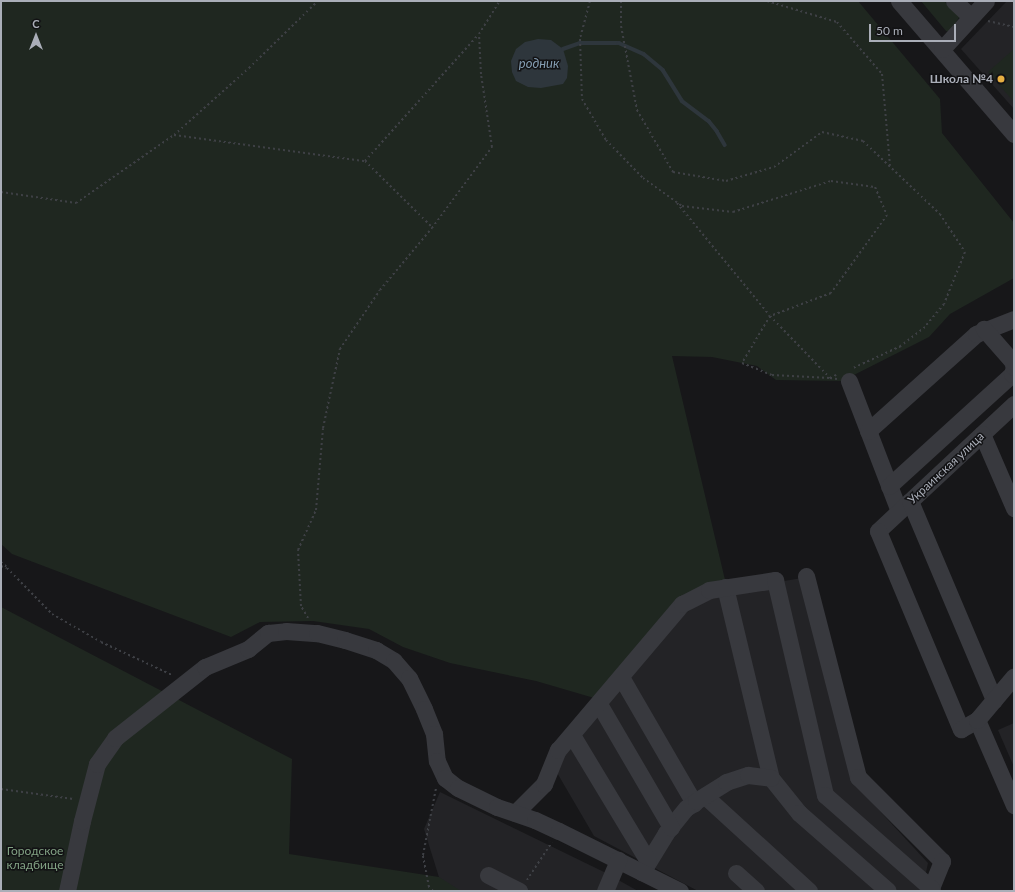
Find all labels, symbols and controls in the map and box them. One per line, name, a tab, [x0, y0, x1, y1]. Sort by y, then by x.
north arrow	[16, 16, 56, 56]
scale bar	[871, 16, 958, 42]
text: С	[32, 17, 40, 30]
text: 50 m	[876, 23, 903, 38]
water label: родник	[519, 55, 559, 71]
place label: Школа №4	[930, 72, 993, 86]
marker: Школа №4	[996, 74, 1006, 84]
street label: Украинская улица	[905, 429, 987, 507]
park label: Городское кладбище	[7, 844, 63, 872]

